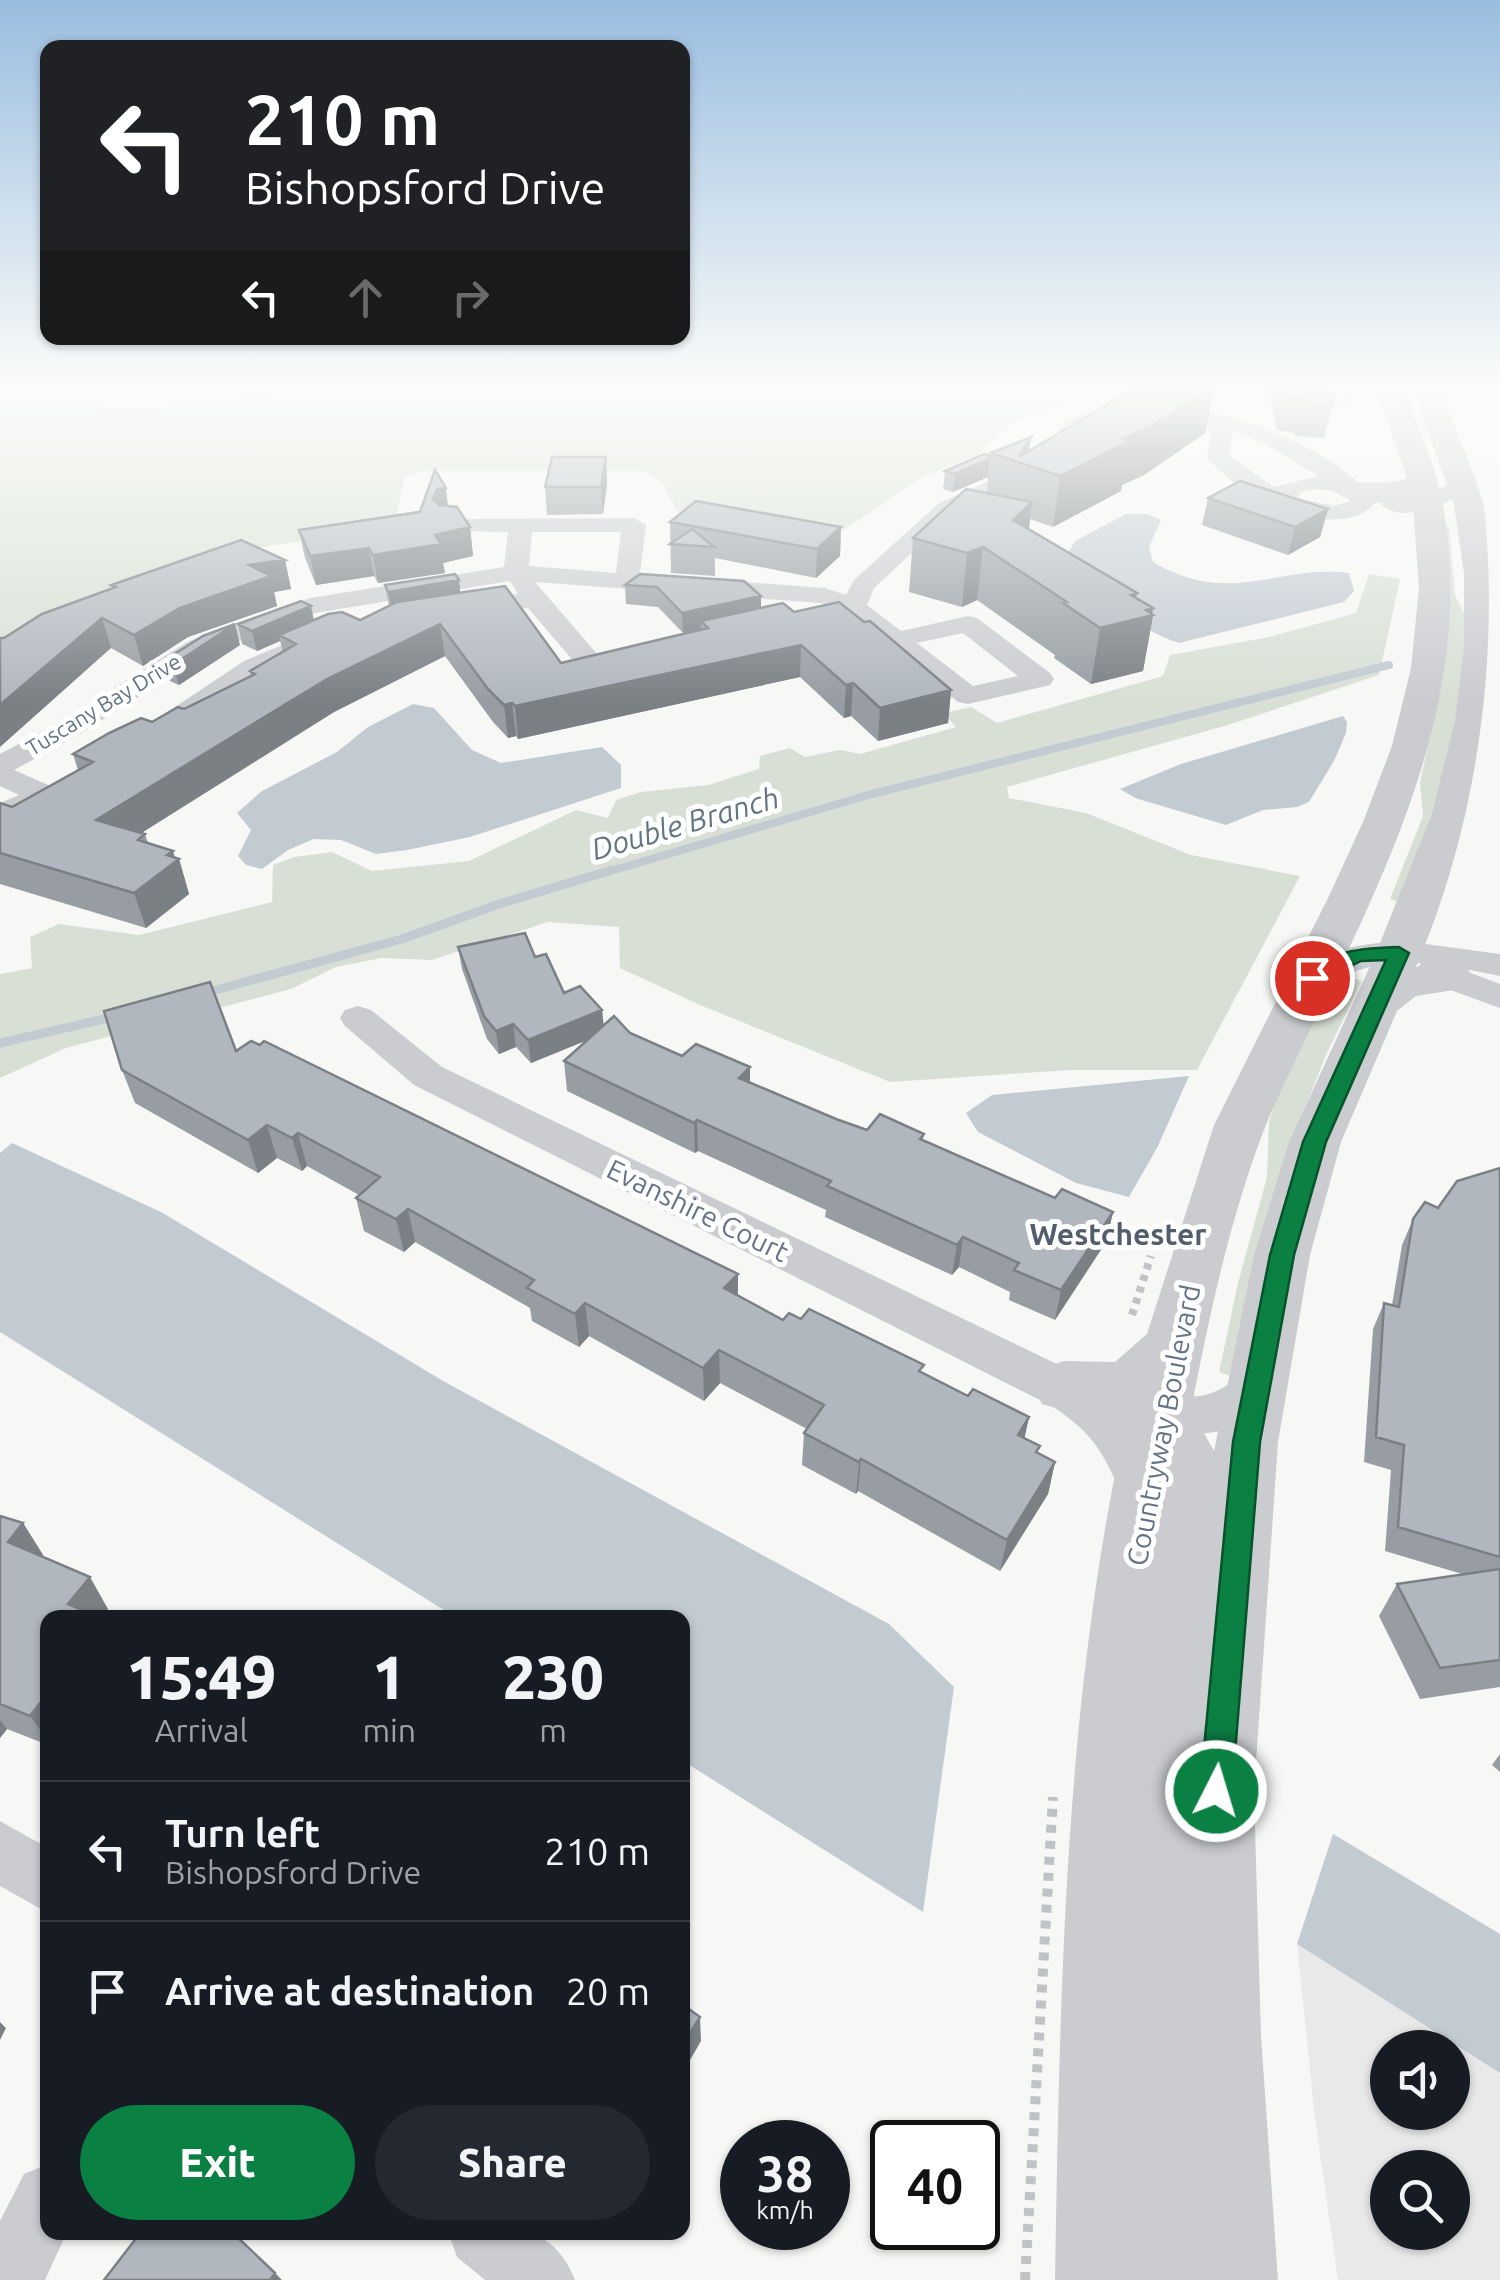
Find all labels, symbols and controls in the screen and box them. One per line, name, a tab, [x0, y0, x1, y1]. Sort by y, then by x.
icon: left	[80, 80, 210, 210]
text: 210 m	[245, 80, 440, 158]
text: Bishopsford Drive	[245, 162, 605, 213]
icon: left	[233, 270, 288, 325]
icon: ahead	[338, 270, 393, 325]
icon: right	[443, 270, 498, 325]
street label: Tuscany Bay Drive	[21, 648, 185, 760]
water label: Double Branch	[587, 780, 783, 866]
pin	[1270, 936, 1355, 1021]
icon: arrive	[1285, 951, 1340, 1006]
street label: Evanshire Court	[602, 1153, 794, 1267]
district label: Westchester	[1029, 1217, 1207, 1251]
street label: Countryway Boulevard	[1121, 1282, 1205, 1568]
text: 15:49	[126, 1643, 276, 1710]
text: 1	[372, 1643, 406, 1710]
text: 230	[502, 1643, 604, 1710]
text: Arrival	[155, 1712, 248, 1748]
text: min	[362, 1712, 416, 1748]
text: m	[539, 1712, 567, 1748]
position arrow	[1164, 1739, 1268, 1843]
text: Turn left	[165, 1812, 320, 1854]
icon: left	[80, 1824, 135, 1879]
text: 210 m	[544, 1830, 650, 1872]
text: Bishopsford Drive	[165, 1854, 421, 1890]
icon: arrive	[80, 1964, 135, 2019]
text: Arrive at destination	[165, 1970, 534, 2012]
text: 20 m	[566, 1970, 650, 2012]
map controls	[1370, 2030, 1470, 2250]
button: sound	[1370, 2030, 1470, 2130]
button: Exit	[80, 2105, 355, 2220]
button: Share	[375, 2105, 650, 2220]
speed limit sign: 40	[870, 2120, 1000, 2250]
text: 38	[757, 2145, 813, 2201]
button: search	[1370, 2150, 1470, 2250]
text: km/h	[756, 2196, 814, 2224]

